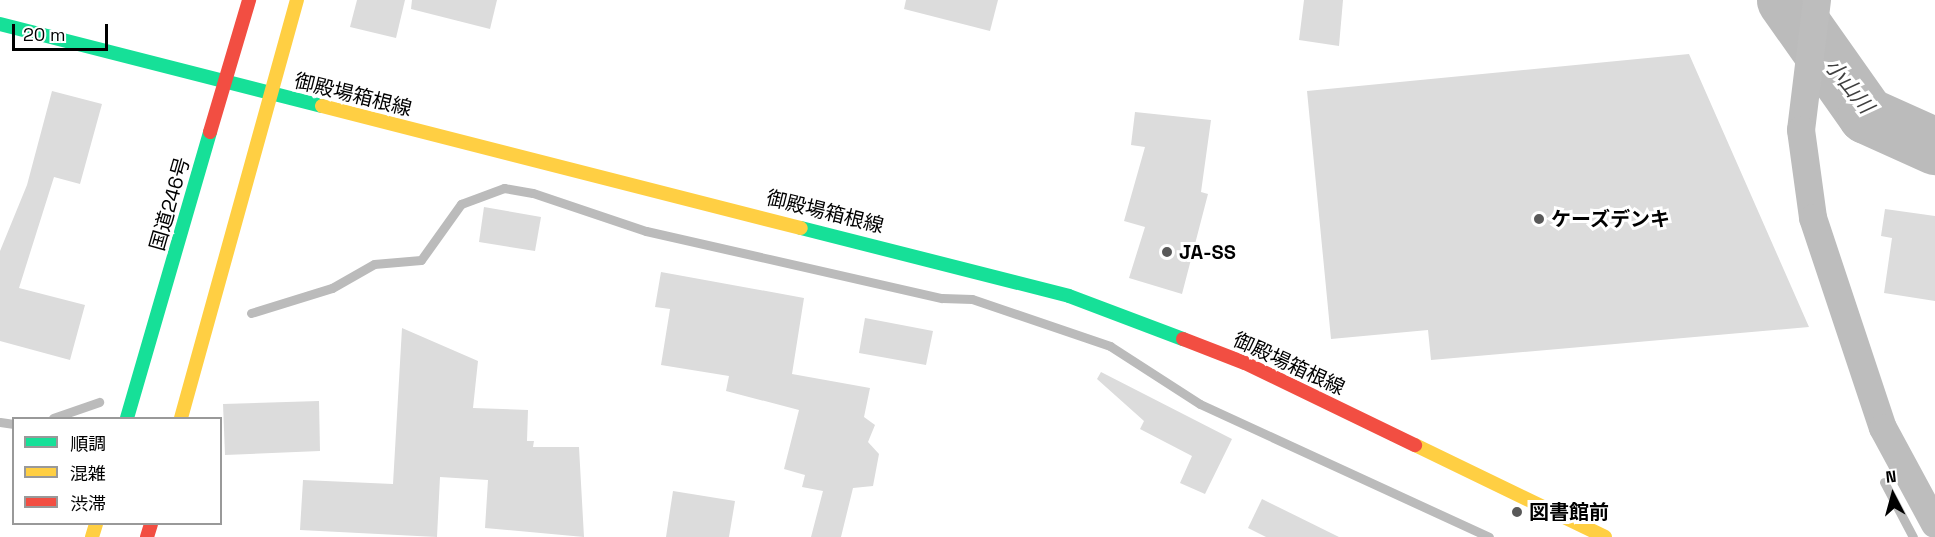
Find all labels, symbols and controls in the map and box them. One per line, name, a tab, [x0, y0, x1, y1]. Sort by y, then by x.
scale bar	[15, 12, 111, 50]
text: 20 m	[23, 23, 66, 46]
water label: 小山川	[1819, 54, 1879, 118]
street label: 御殿場箱根線	[292, 69, 414, 121]
street label: 国道246号	[145, 154, 195, 254]
street label: 御殿場箱根線	[764, 186, 886, 238]
place label: ケーズデンキ	[1551, 207, 1671, 231]
marker: ケーズデンキ	[1532, 212, 1546, 226]
place label: JA-SS	[1179, 240, 1236, 264]
marker: JA-SS	[1160, 245, 1174, 259]
street label: 御殿場箱根線	[1230, 328, 1348, 400]
legend	[12, 417, 222, 525]
text: 順調	[70, 432, 106, 455]
text: 混雑	[70, 462, 106, 485]
north arrow	[1863, 465, 1923, 525]
text: N	[1885, 466, 1897, 488]
text: 渋滞	[70, 492, 106, 515]
place label: 図書館前	[1529, 500, 1609, 524]
marker: 図書館前	[1510, 505, 1524, 519]

